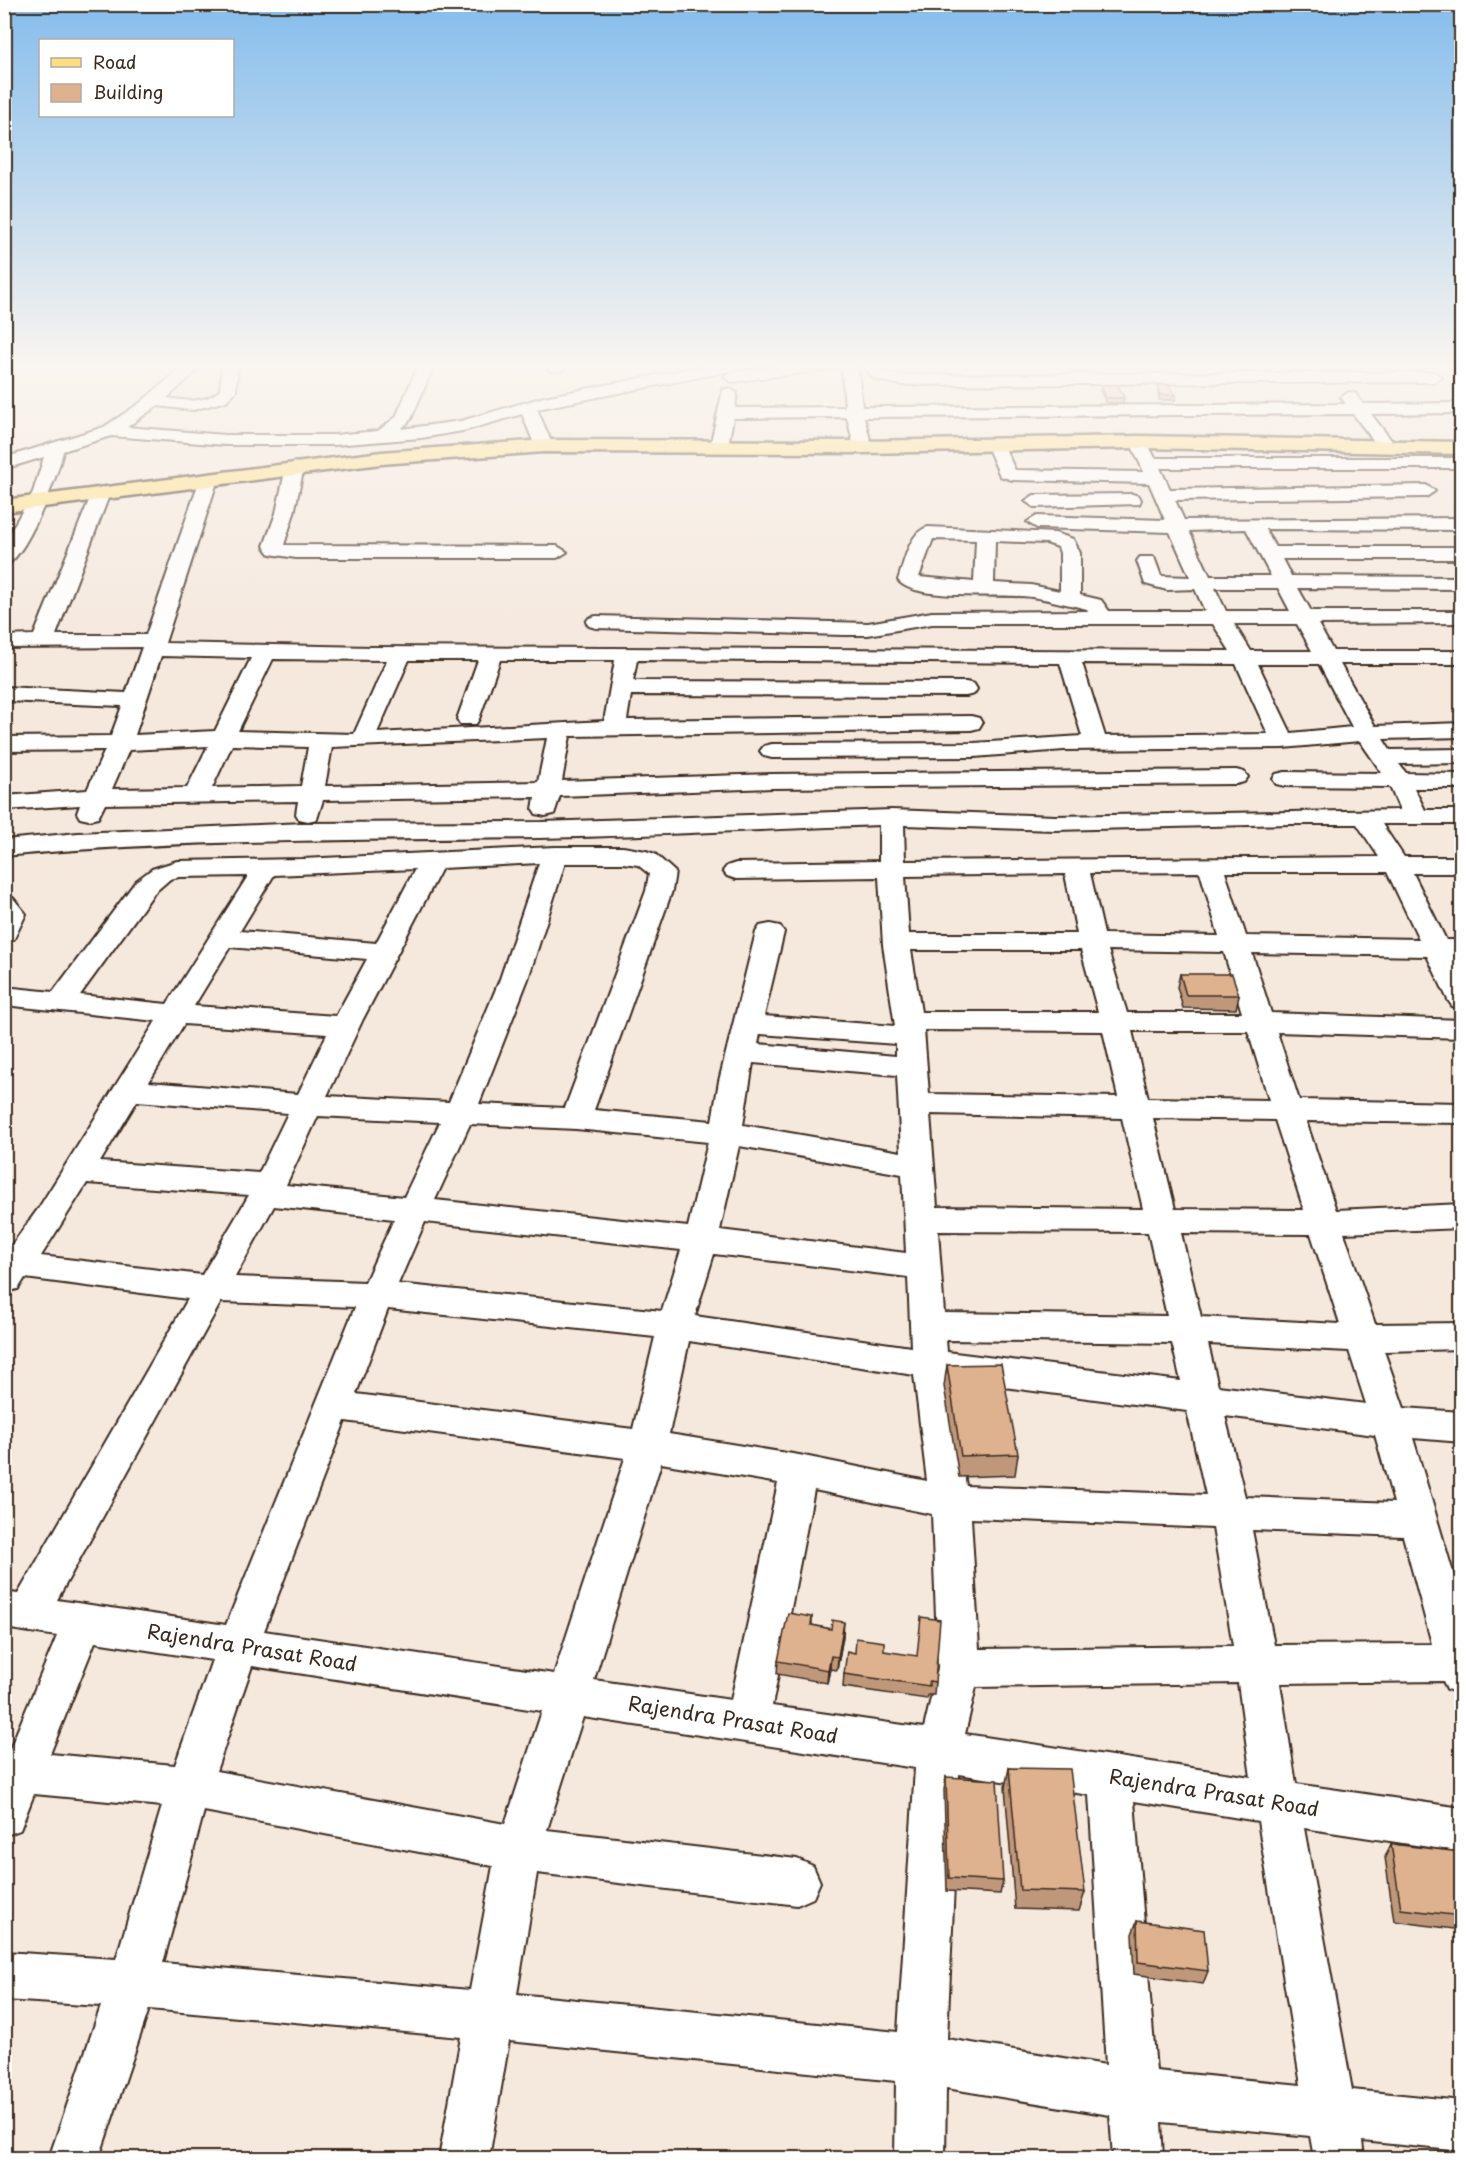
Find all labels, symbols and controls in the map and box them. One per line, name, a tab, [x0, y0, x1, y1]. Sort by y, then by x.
legend	[39, 39, 234, 117]
text: Road	[93, 48, 137, 75]
text: Building	[93, 78, 163, 105]
street label: Rajendra Prasat Road	[145, 1616, 359, 1678]
street label: Rajendra Prasat Road	[626, 1688, 840, 1750]
street label: Rajendra Prasat Road	[1107, 1761, 1321, 1823]

